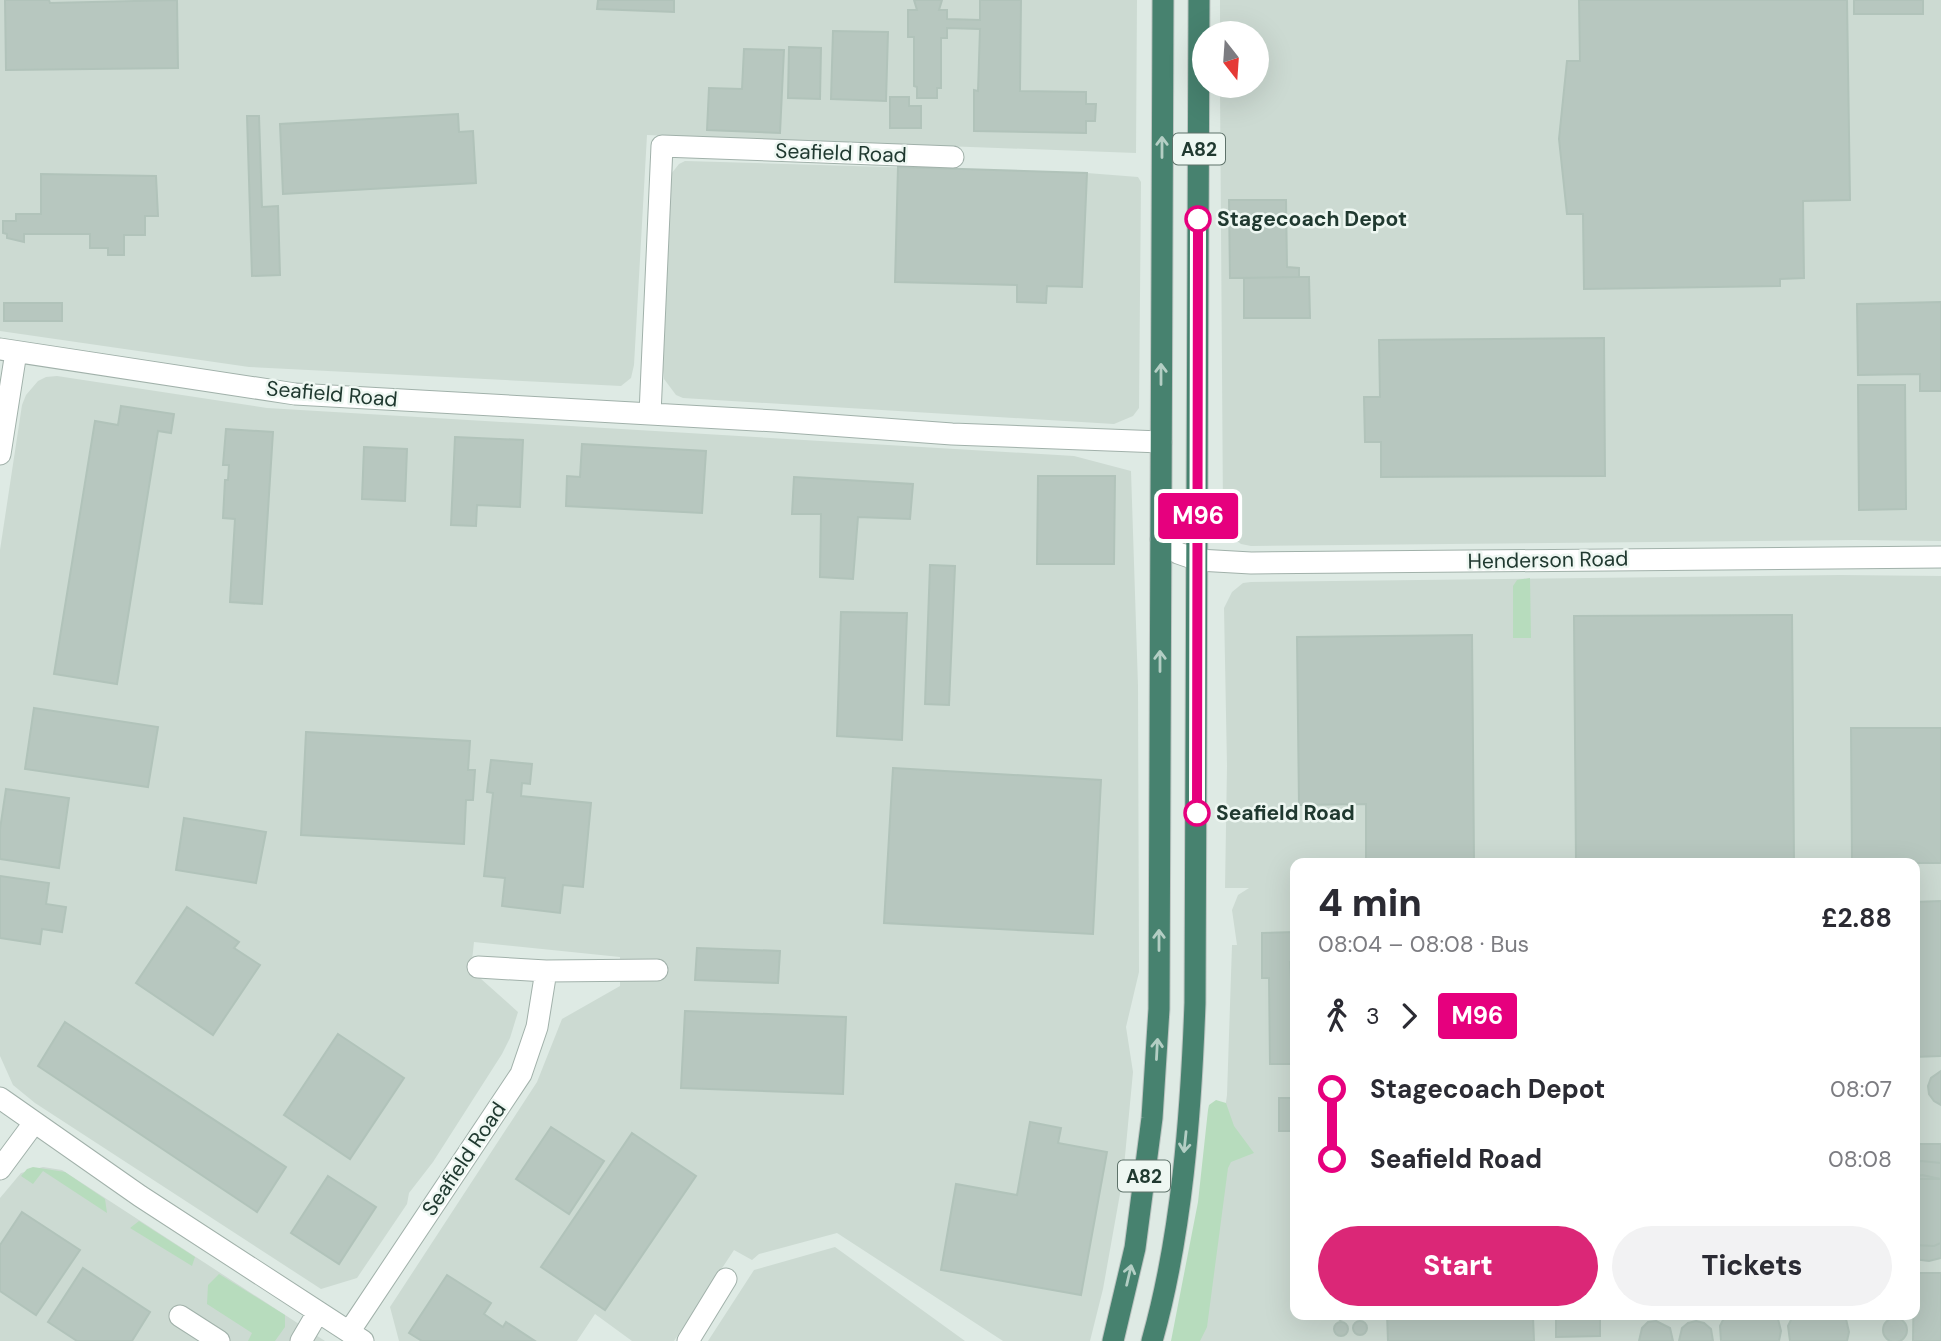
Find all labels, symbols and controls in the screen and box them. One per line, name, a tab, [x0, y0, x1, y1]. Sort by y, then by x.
north arrow	[1192, 21, 1269, 98]
map controls	[1192, 21, 1269, 98]
road number: A82	[1173, 134, 1225, 164]
one-way arrow	[1155, 135, 1169, 158]
street label: Seafield Road	[775, 137, 907, 169]
place label: Stagecoach Depot	[1217, 205, 1407, 233]
marker: Stagecoach Depot	[1185, 206, 1211, 232]
one-way arrow	[1154, 363, 1168, 386]
street label: Seafield Road	[265, 374, 399, 414]
line badge: M96	[1158, 493, 1238, 539]
text: M96	[1172, 500, 1224, 531]
street label: Henderson Road	[1467, 545, 1629, 575]
one-way arrow	[1154, 649, 1167, 672]
place label: Seafield Road	[1216, 799, 1355, 827]
marker: Seafield Road	[1184, 800, 1210, 826]
text: 4 min	[1318, 878, 1422, 928]
text: £2.88	[1821, 901, 1892, 935]
one-way arrow	[1152, 929, 1166, 952]
text: 08:04 – 08:08 · Bus	[1318, 929, 1529, 959]
icon: walk	[1318, 997, 1356, 1035]
icon: forward	[1390, 997, 1428, 1035]
text: M96	[1452, 1000, 1503, 1031]
text: 3	[1366, 1001, 1380, 1031]
one-way arrow	[1151, 1038, 1164, 1061]
text: Stagecoach Depot	[1370, 1072, 1605, 1106]
text: 08:07	[1830, 1074, 1892, 1104]
street label: Seafield Road	[416, 1097, 512, 1221]
one-way arrow	[1178, 1130, 1191, 1152]
text: Seafield Road	[1370, 1142, 1542, 1176]
text: 08:08	[1828, 1144, 1892, 1174]
road number: A82	[1118, 1160, 1170, 1192]
button: Start	[1318, 1226, 1598, 1306]
button: Tickets	[1612, 1226, 1892, 1306]
one-way arrow	[1123, 1264, 1136, 1286]

